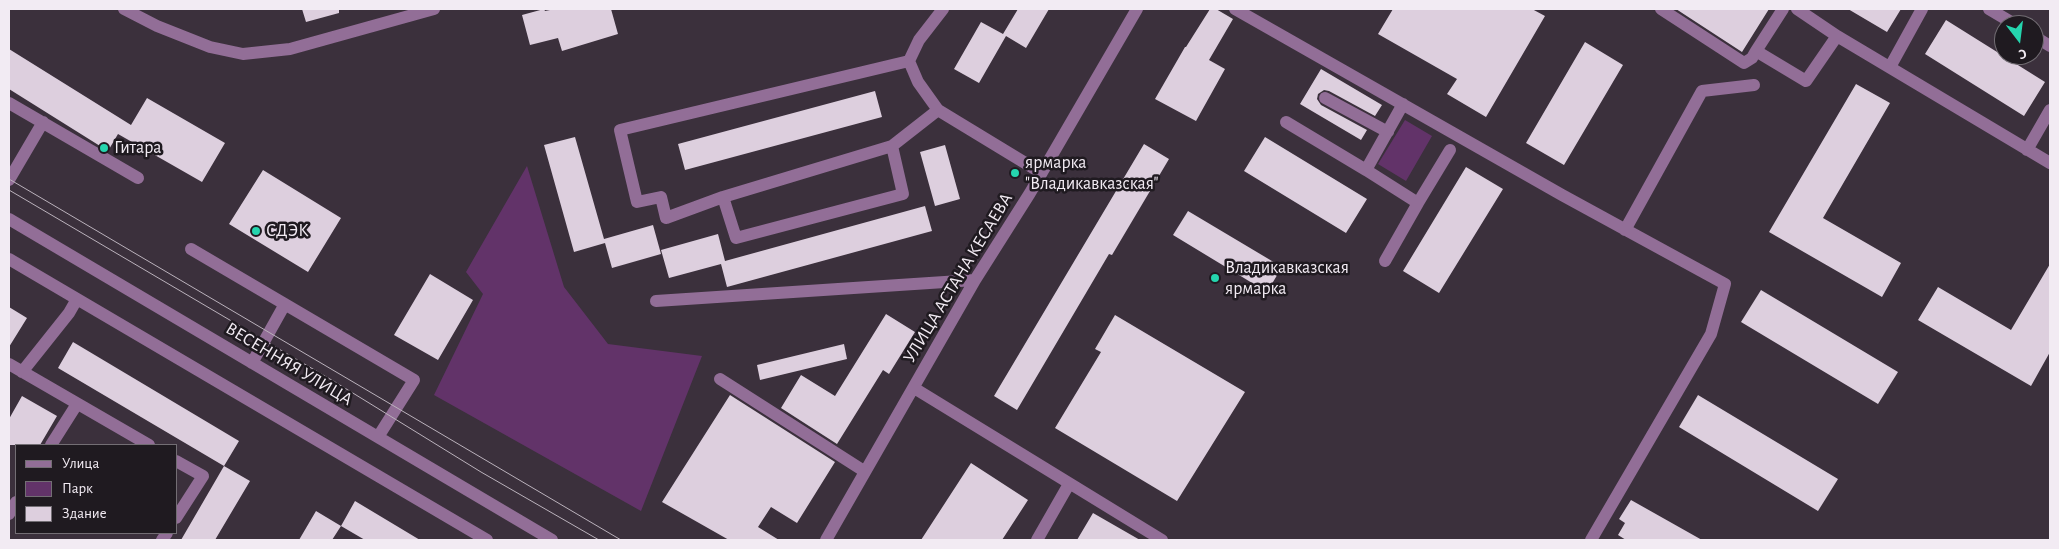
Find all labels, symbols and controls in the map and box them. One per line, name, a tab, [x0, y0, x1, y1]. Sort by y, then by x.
north arrow	[1994, 15, 2044, 65]
text: С	[2017, 46, 2028, 61]
place label: Гитара	[114, 137, 162, 159]
marker: Гитара	[98, 142, 110, 154]
place label: ярмарка "Владикавказская"	[1025, 152, 1159, 194]
marker: ярмарка "Владикавказская"	[1009, 167, 1021, 179]
street label: УЛИЦА АСТАНА КЕСАЕВА	[899, 189, 1017, 367]
place label: СДЭК	[266, 220, 309, 242]
marker: СДЭК	[250, 225, 262, 237]
place label: Владикавказская ярмарка	[1225, 257, 1349, 300]
marker: Владикавказская ярмарка	[1209, 272, 1221, 284]
street label: ВЕСЕННЯЯ УЛИЦА	[222, 318, 356, 410]
legend	[15, 444, 178, 534]
text: Улица	[62, 456, 99, 471]
text: Парк	[62, 481, 93, 496]
text: Здание	[62, 506, 107, 521]

